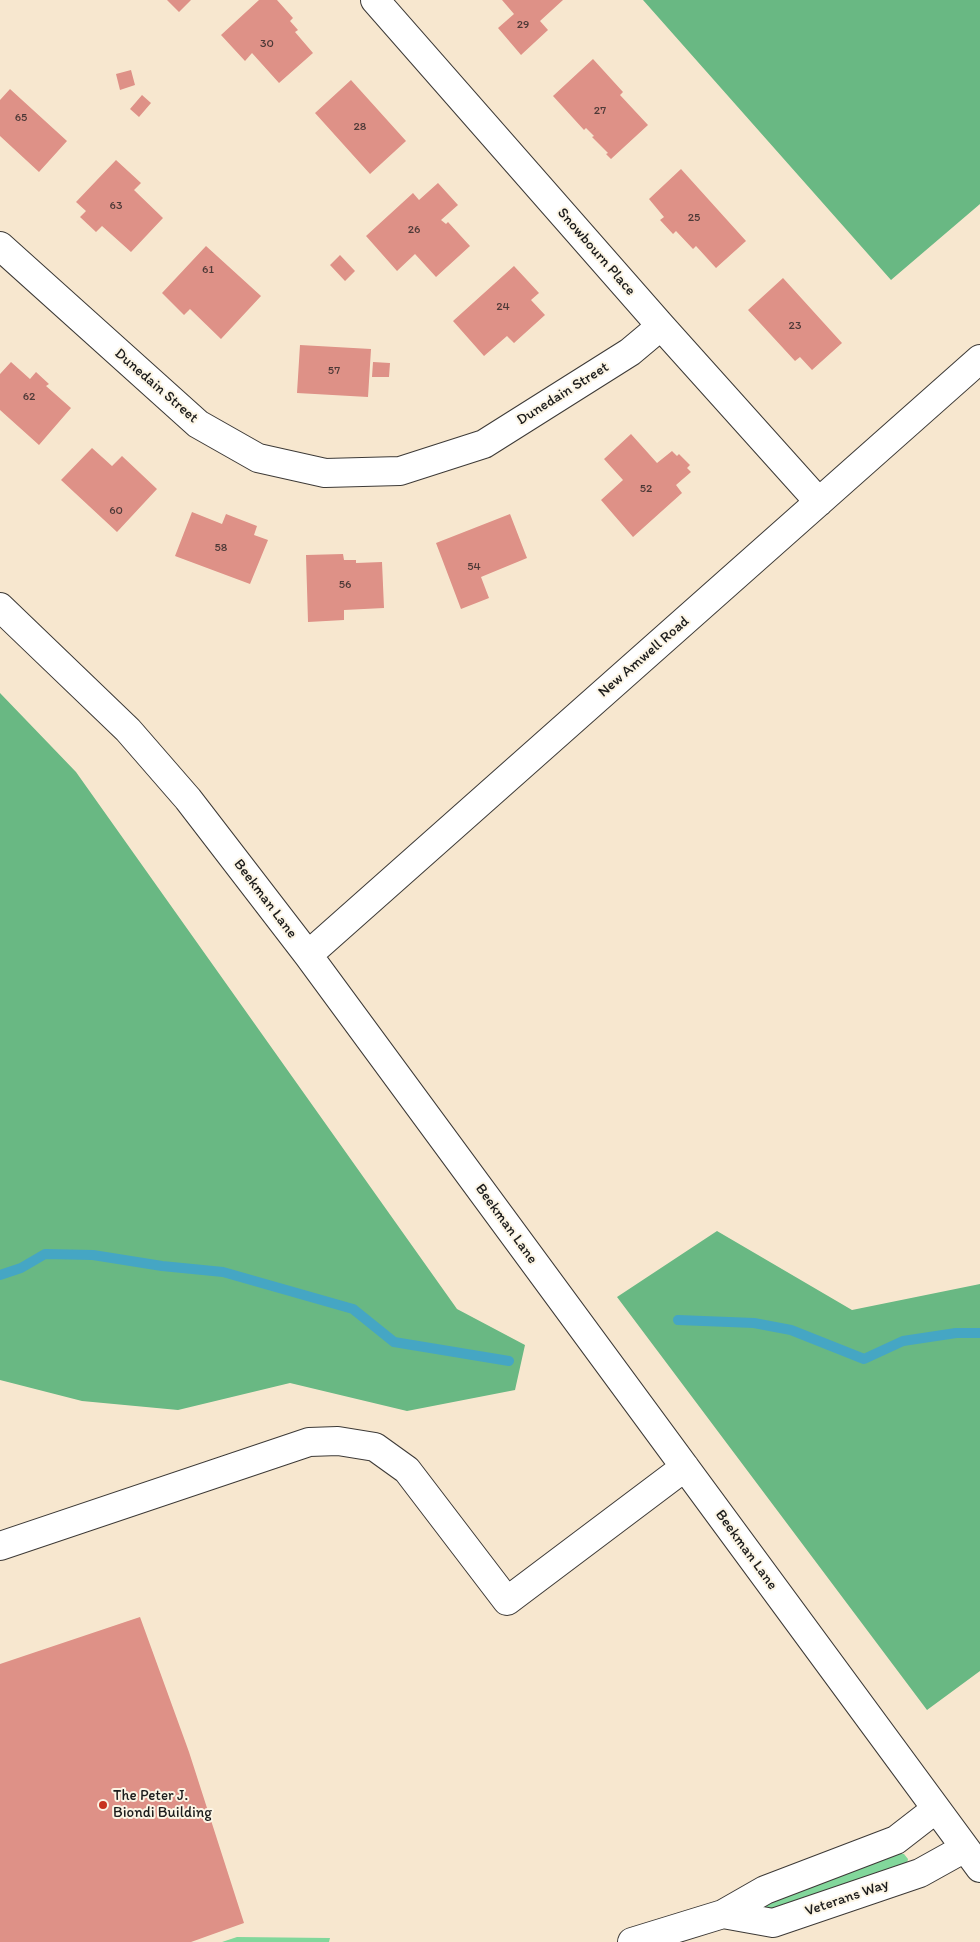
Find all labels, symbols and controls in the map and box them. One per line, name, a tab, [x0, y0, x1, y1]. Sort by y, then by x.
house number: 29	[517, 18, 529, 32]
house number: 30	[260, 37, 274, 51]
house number: 27	[594, 104, 606, 118]
house number: 65	[15, 111, 27, 125]
house number: 28	[354, 120, 366, 134]
house number: 63	[110, 199, 122, 213]
street label: Snowbourn Place	[553, 204, 639, 300]
house number: 25	[688, 211, 700, 225]
house number: 26	[408, 223, 420, 237]
house number: 61	[202, 263, 214, 277]
house number: 24	[496, 300, 510, 314]
house number: 23	[789, 319, 801, 333]
street label: Dunedain Street	[110, 345, 202, 427]
street label: Dunedain Street	[514, 359, 612, 429]
house number: 57	[328, 364, 340, 378]
house number: 62	[23, 390, 35, 404]
house number: 52	[640, 482, 652, 496]
house number: 60	[109, 504, 123, 518]
house number: 58	[215, 541, 227, 555]
house number: 54	[467, 560, 481, 574]
house number: 56	[339, 578, 351, 592]
street label: New Amwell Road	[595, 613, 693, 701]
street label: Beekman Lane	[229, 856, 301, 942]
street label: Beekman Lane	[471, 1181, 541, 1267]
street label: Beekman Lane	[711, 1507, 781, 1593]
place label: The Peter J. Biondi Building	[113, 1787, 212, 1822]
marker: The Peter J. Biondi Building	[97, 1799, 109, 1811]
street label: Veterans Way	[803, 1875, 891, 1921]

